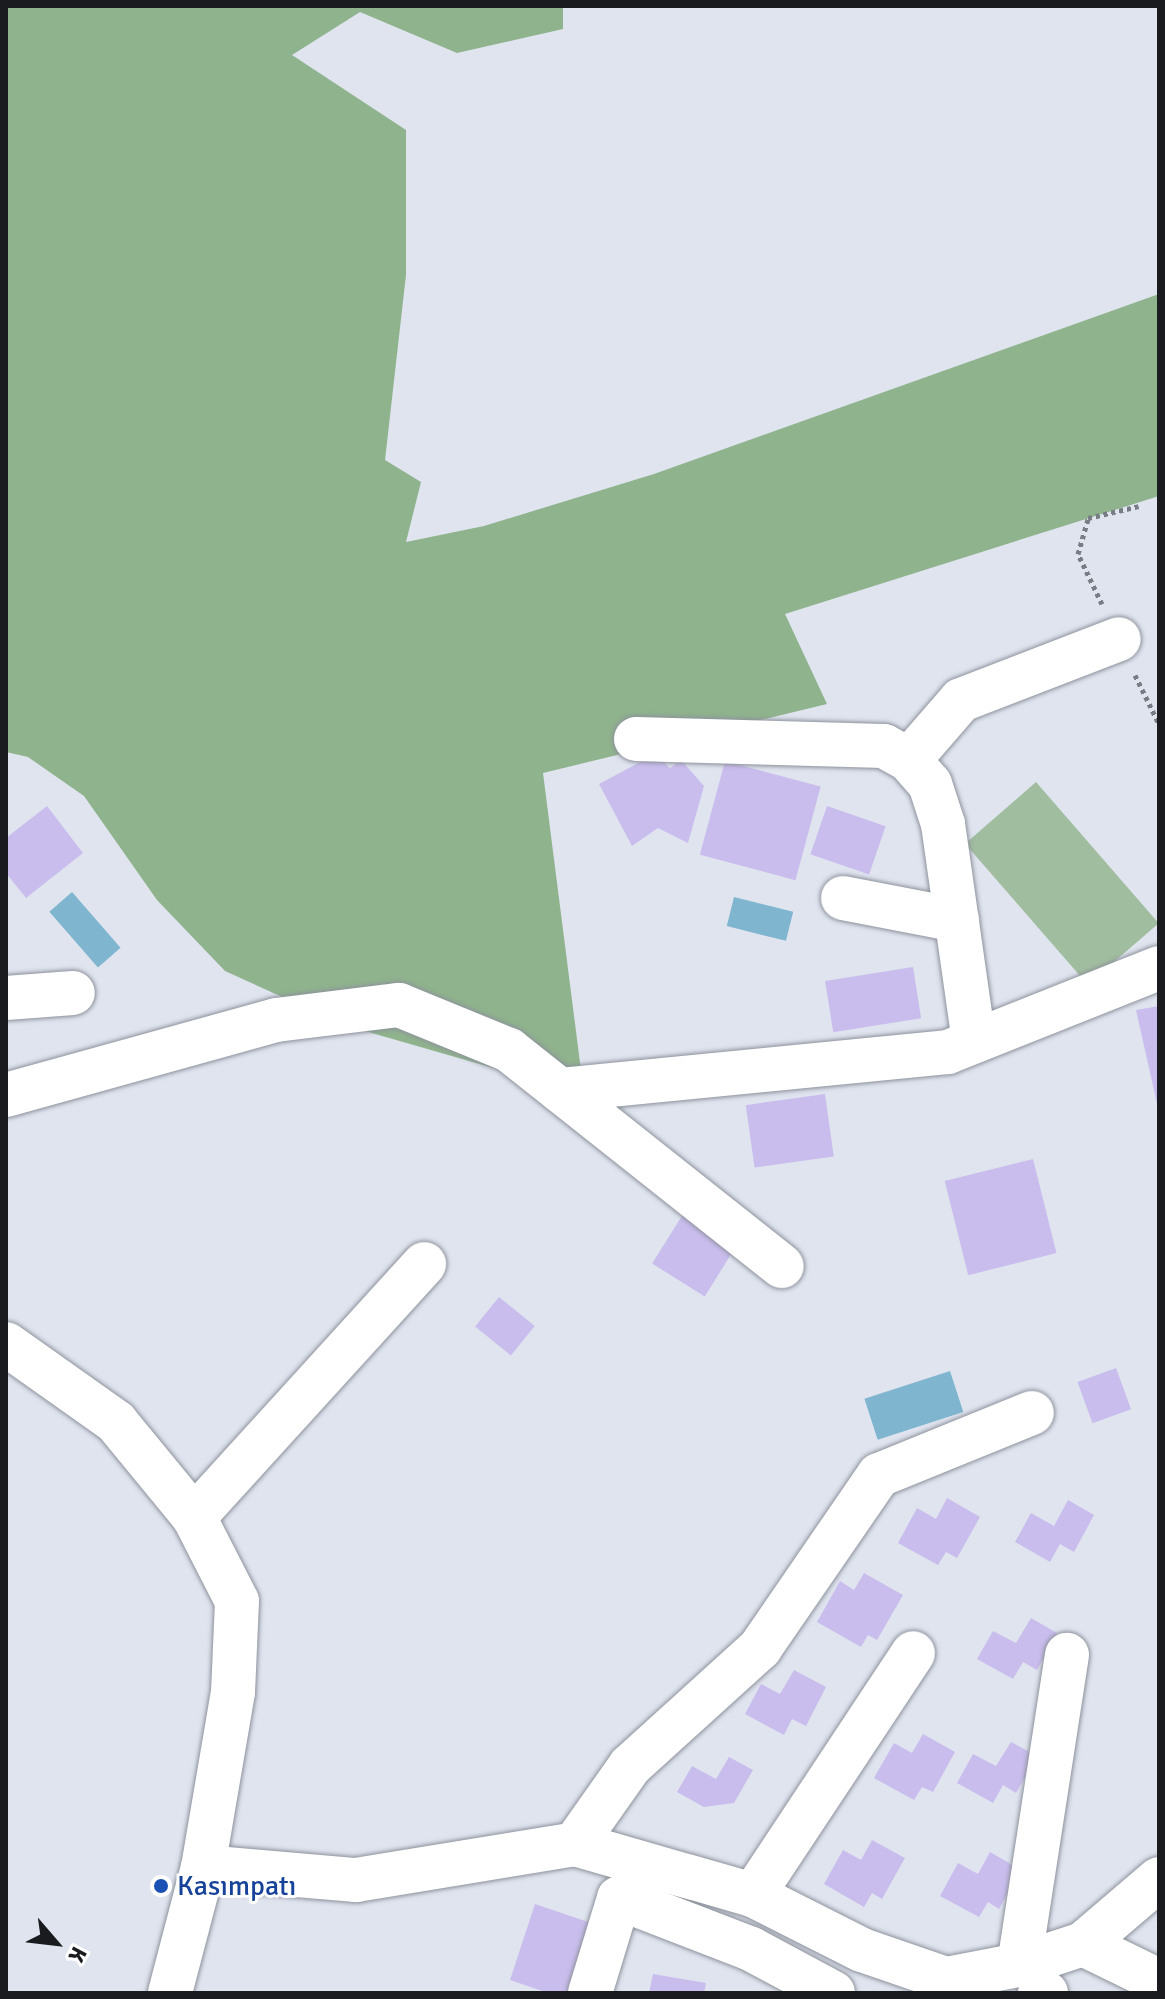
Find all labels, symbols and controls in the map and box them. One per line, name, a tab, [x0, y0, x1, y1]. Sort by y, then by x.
place label: Kasımpatı	[177, 1869, 296, 1903]
marker: Kasımpatı	[152, 1877, 170, 1895]
north arrow	[16, 1903, 96, 1983]
text: K	[63, 1942, 93, 1967]

